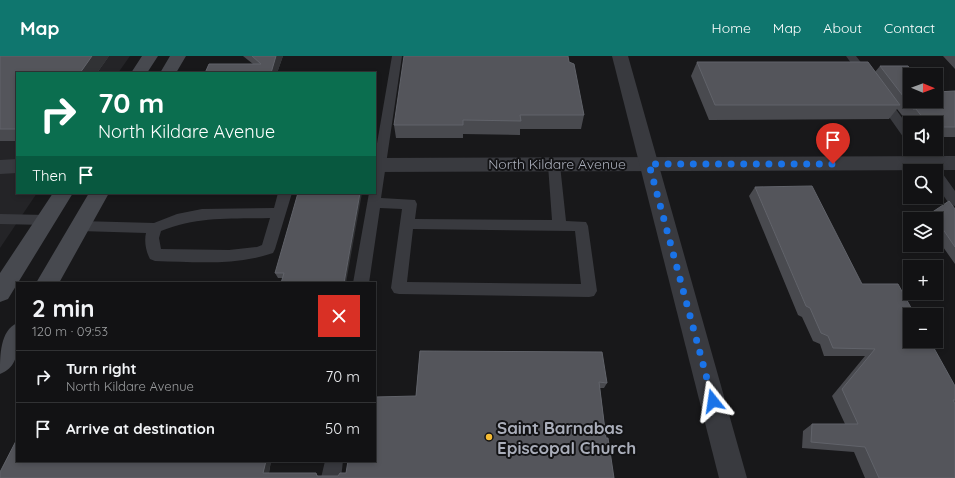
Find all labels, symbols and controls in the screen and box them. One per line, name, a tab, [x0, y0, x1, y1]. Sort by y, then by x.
text: Map	[20, 16, 59, 40]
text: Home	[712, 19, 751, 37]
text: Map	[773, 19, 801, 37]
text: About	[823, 19, 862, 37]
text: Contact	[884, 19, 935, 37]
north arrow	[903, 68, 943, 108]
map controls	[903, 68, 943, 348]
text: 70 m	[98, 85, 164, 120]
icon: right	[32, 88, 84, 140]
button: sound	[903, 116, 943, 156]
text: North Kildare Avenue	[98, 120, 275, 143]
pin	[816, 123, 850, 164]
icon: arrive	[822, 129, 844, 151]
street label: North Kildare Avenue	[488, 155, 626, 173]
icon: arrive	[75, 164, 97, 186]
button: search	[903, 164, 943, 204]
text: Then	[32, 166, 67, 185]
button: layers	[903, 212, 943, 252]
button: +	[903, 260, 943, 300]
text: 2 min	[32, 293, 94, 323]
button: close	[318, 295, 360, 337]
button: −	[903, 308, 943, 348]
text: 120 m · 09:53	[32, 323, 108, 339]
text: Turn right	[66, 359, 137, 378]
icon: right	[32, 366, 54, 388]
text: 70 m	[326, 367, 360, 386]
text: North Kildare Avenue	[66, 378, 194, 394]
position arrow	[692, 380, 734, 422]
place label: Saint Barnabas Episcopal Church	[497, 417, 636, 458]
icon: arrive	[32, 418, 54, 440]
text: Arrive at destination	[66, 419, 215, 438]
text: 50 m	[325, 419, 360, 438]
marker: Saint Barnabas Episcopal Church	[484, 432, 494, 442]

